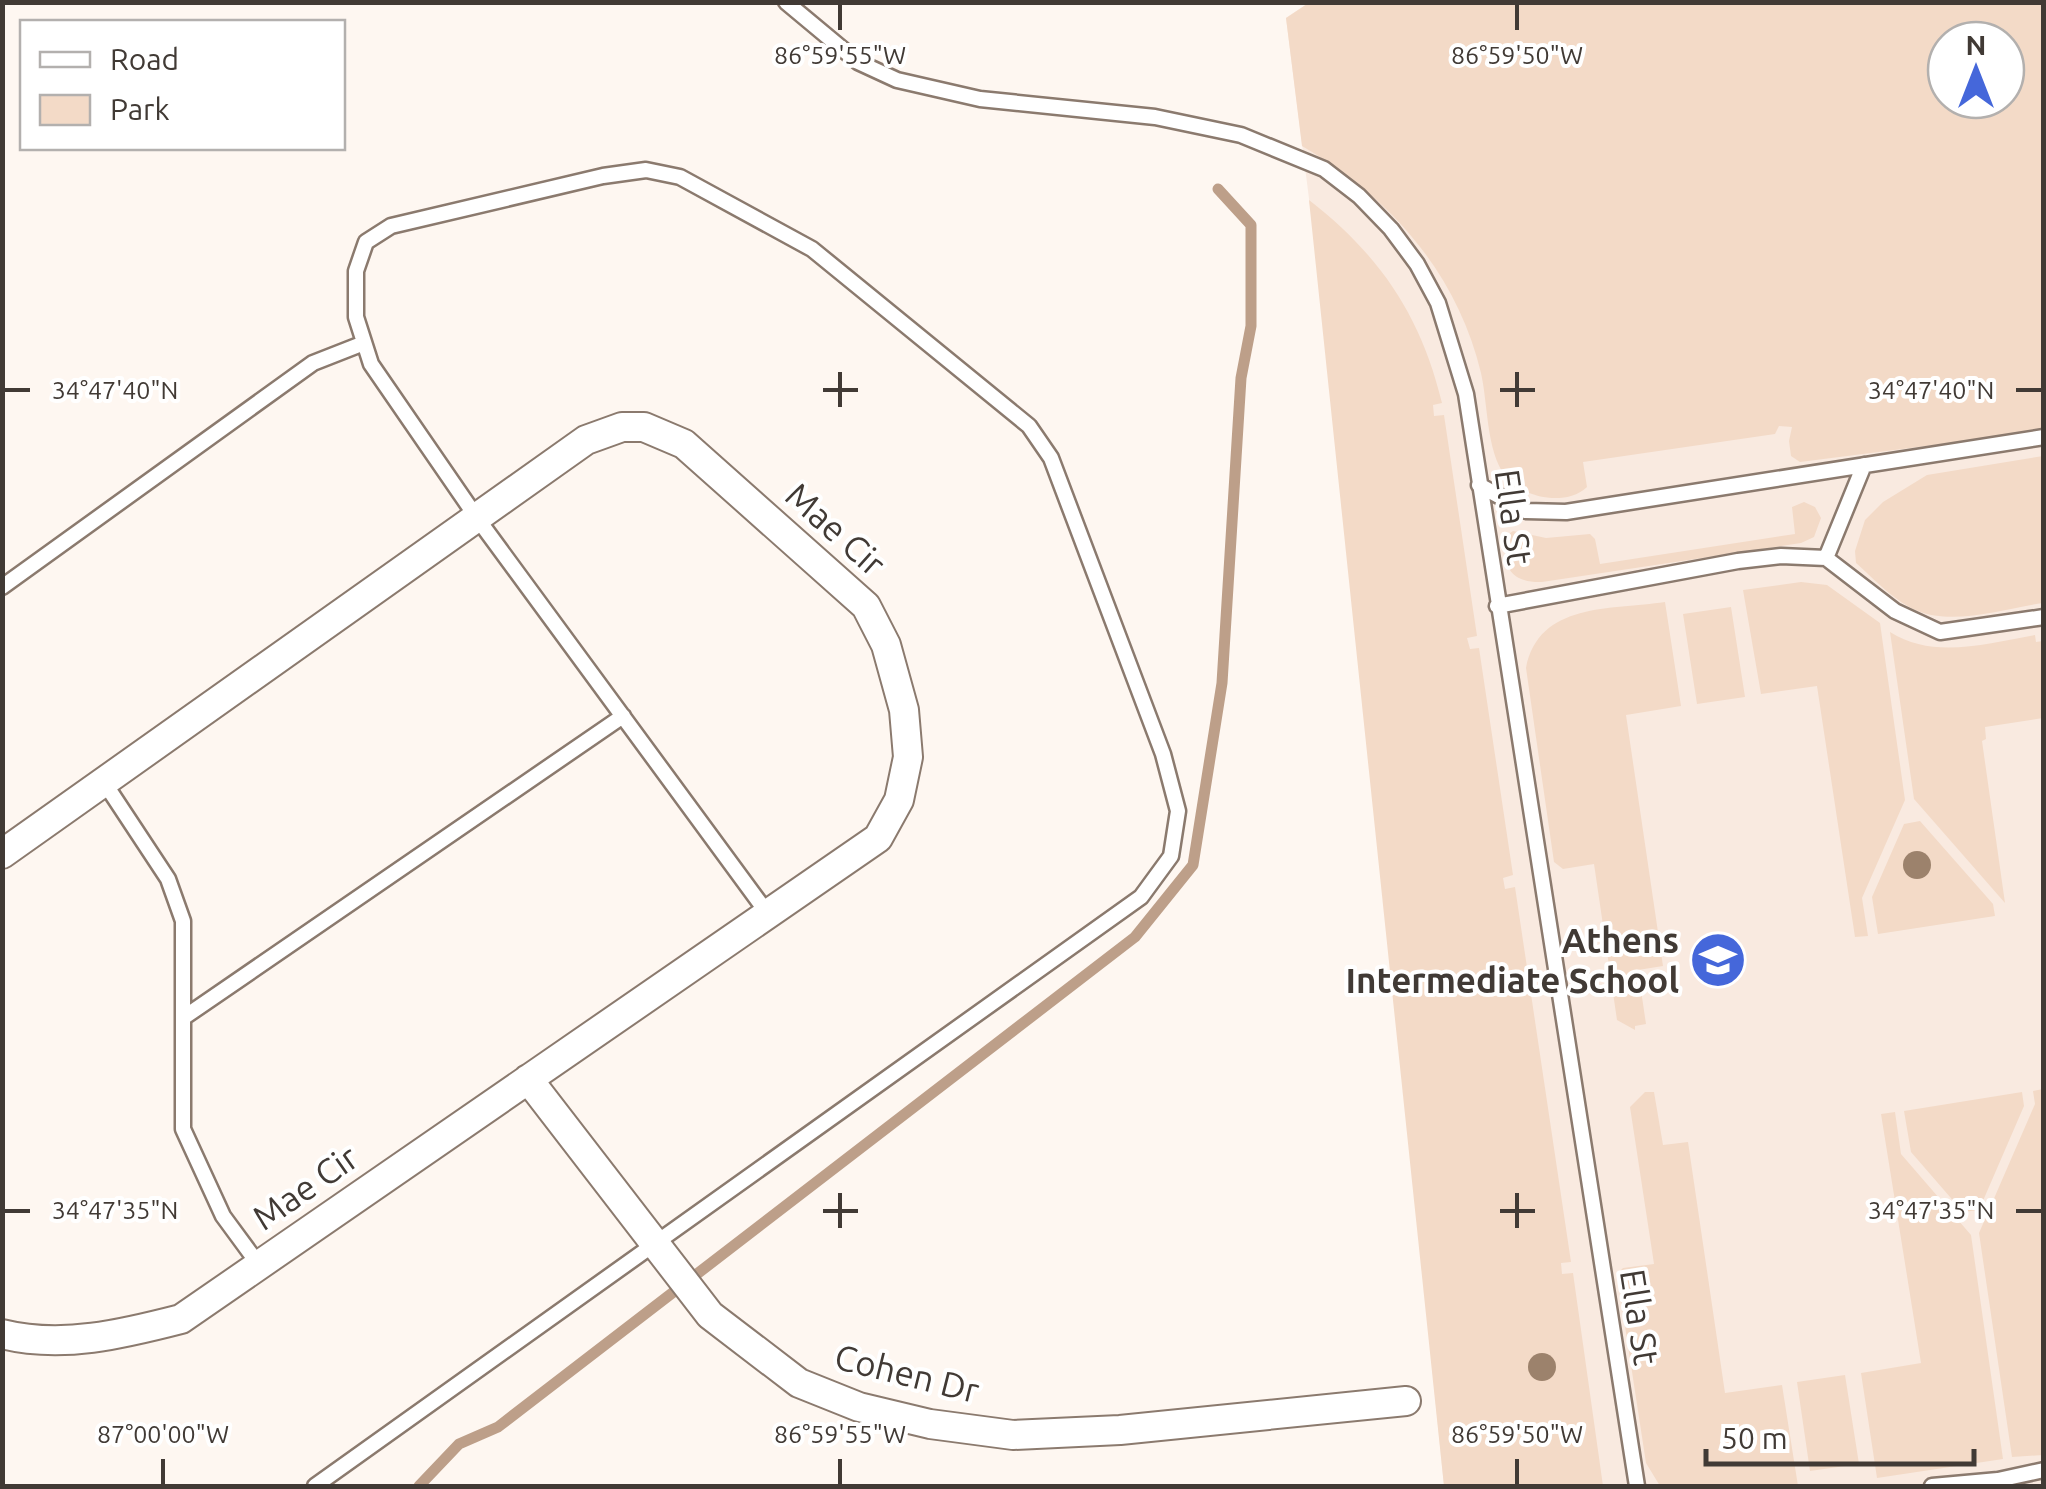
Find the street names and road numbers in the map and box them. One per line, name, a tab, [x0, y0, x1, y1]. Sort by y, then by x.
street label: Ella St	[1488, 467, 1541, 568]
street label: Mae Cir	[778, 474, 894, 584]
street label: Mae Cir	[245, 1136, 365, 1238]
street label: Ella St	[1613, 1266, 1667, 1368]
street label: Cohen Dr	[831, 1336, 983, 1410]

